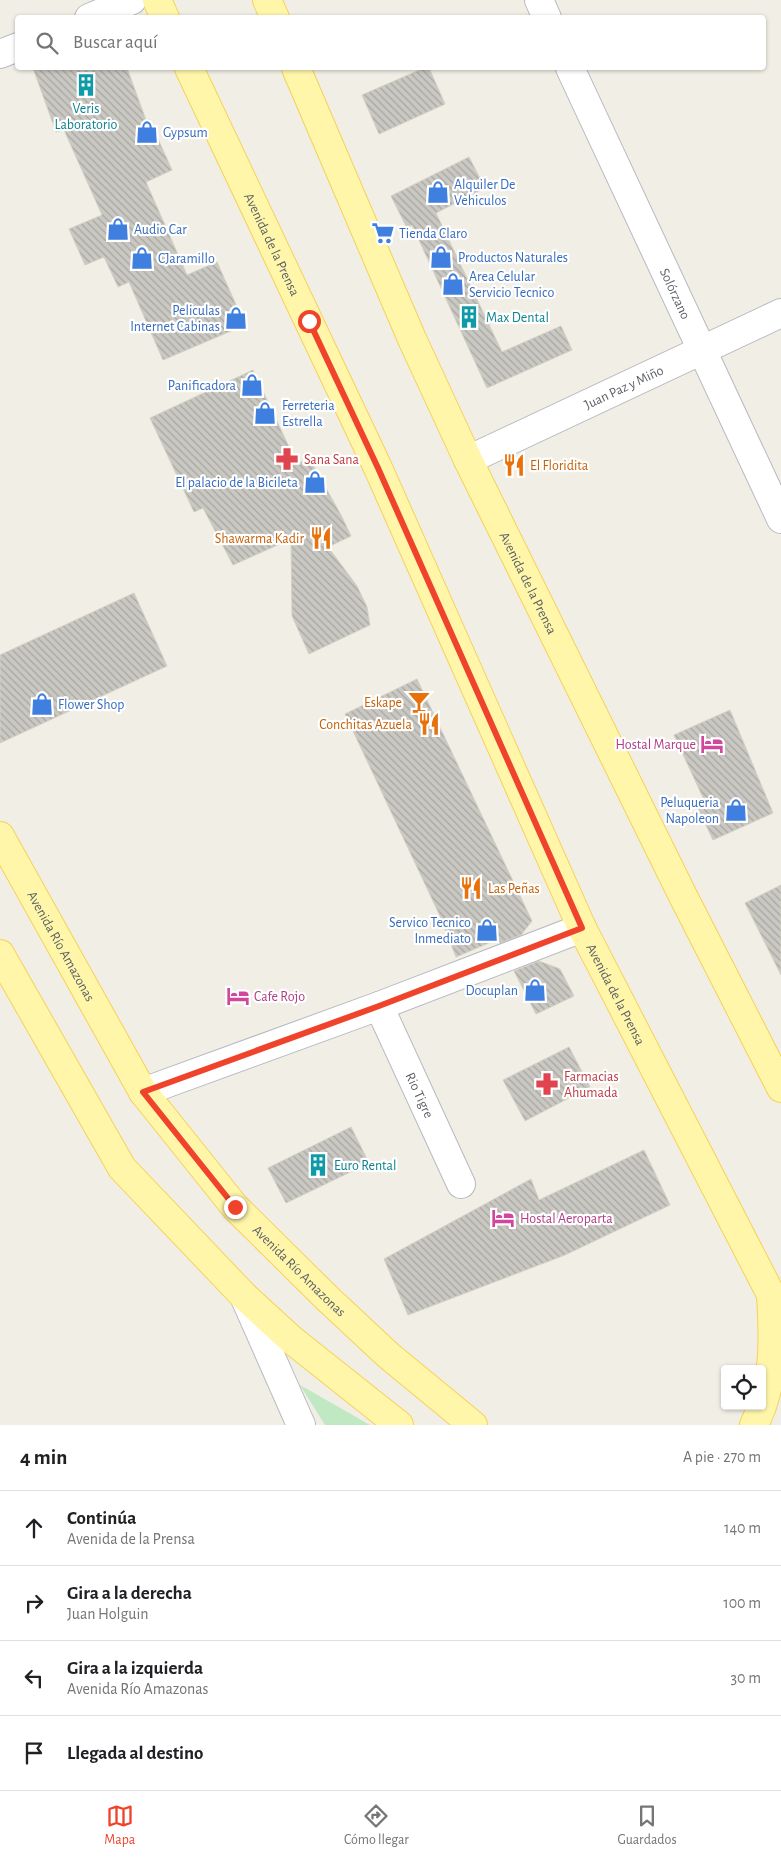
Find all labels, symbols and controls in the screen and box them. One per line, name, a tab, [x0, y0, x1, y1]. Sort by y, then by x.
search box	[15, 15, 766, 70]
icon: search	[33, 29, 61, 57]
text: Buscar aquí	[73, 33, 158, 52]
building icon: Veris Laboratorio	[73, 72, 99, 98]
place label: Veris Laboratorio	[55, 102, 118, 132]
shop icon: Gypsum	[134, 119, 160, 145]
place label: Gypsum	[163, 126, 208, 140]
place label: Alquiler De Vehiculos	[454, 178, 515, 208]
shop icon: Alquiler De Vehiculos	[425, 179, 451, 205]
street label: Avenida de la Prensa	[241, 191, 302, 299]
shop icon: Audio Car	[105, 216, 131, 242]
supermarket icon: Tienda Claro	[370, 220, 396, 246]
place label: Audio Car	[134, 223, 187, 237]
place label: Tienda Claro	[399, 227, 468, 241]
shop icon: Productos Naturales	[428, 244, 454, 270]
shop icon: CJaramillo	[129, 245, 155, 271]
place label: Productos Naturales	[458, 251, 568, 265]
place label: CJaramillo	[158, 252, 215, 266]
street label: Solórzano	[657, 266, 692, 322]
place label: Area Celular Servicio Tecnico	[469, 270, 554, 300]
shop icon: Area Celular Servicio Tecnico	[440, 271, 466, 297]
place label: Peliculas Internet Cabinas	[130, 304, 220, 334]
building icon: Max Dental	[456, 304, 482, 330]
shop icon: Peliculas Internet Cabinas	[223, 305, 249, 331]
route start	[298, 310, 321, 333]
place label: Max Dental	[486, 311, 549, 325]
street label: Juan Paz y Miño	[582, 363, 666, 412]
shop icon: Panificadora	[239, 372, 265, 398]
place label: Panificadora	[168, 379, 237, 393]
place label: Ferreteria Estrella	[282, 399, 335, 429]
shop icon: Ferreteria Estrella	[252, 400, 278, 426]
pharmacy icon: Sana Sana	[274, 446, 300, 472]
restaurant icon: El Floridita	[501, 452, 527, 478]
place label: Sana Sana	[304, 453, 360, 467]
place label: El Floridita	[530, 459, 589, 473]
shop icon: El palacio de la Bicileta	[302, 469, 328, 495]
place label: El palacio de la Bicileta	[175, 476, 299, 490]
restaurant icon: Shawarma Kadir	[308, 525, 334, 551]
street label: Avenida de la Prensa	[497, 530, 559, 637]
place label: Shawarma Kadir	[215, 532, 304, 546]
bar icon: Eskape	[406, 689, 432, 715]
shop icon: Flower Shop	[29, 691, 55, 717]
place label: Eskape	[364, 696, 402, 710]
place label: Flower Shop	[58, 698, 124, 712]
restaurant icon: Conchitas Azuela	[416, 711, 442, 737]
place label: Conchitas Azuela	[319, 718, 413, 732]
hotel icon: Hostal Marque	[699, 731, 725, 757]
place label: Hostal Marque	[615, 738, 696, 752]
place label: Peluqueria Napoleon	[660, 796, 720, 826]
shop icon: Peluqueria Napoleon	[723, 797, 749, 823]
restaurant icon: Las Peñas	[458, 875, 484, 901]
place label: Las Peñas	[488, 882, 540, 896]
street label: Avenida Río Amazonas	[24, 889, 97, 1004]
place label: Servico Tecnico Inmediato	[389, 916, 471, 946]
shop icon: Servico Tecnico Inmediato	[474, 917, 500, 943]
street label: Avenida de la Prensa	[583, 942, 647, 1048]
shop icon: Docuplan	[522, 977, 548, 1003]
hotel icon: Cafe Rojo	[225, 983, 251, 1009]
place label: Docuplan	[465, 984, 518, 998]
place label: Cafe Rojo	[254, 990, 305, 1004]
place label: Farmacias Ahumada	[564, 1070, 619, 1100]
street label: Rio Tigre	[403, 1071, 436, 1120]
pharmacy icon: Farmacias Ahumada	[534, 1071, 560, 1097]
building icon: Euro Rental	[305, 1152, 331, 1178]
place label: Euro Rental	[334, 1159, 397, 1173]
route end	[224, 1196, 247, 1219]
hotel icon: Hostal Aeroparta	[490, 1205, 516, 1231]
place label: Hostal Aeroparta	[520, 1212, 613, 1226]
street label: Avenida Río Amazonas	[250, 1223, 348, 1320]
map controls	[721, 1365, 766, 1410]
button: locate	[721, 1365, 766, 1410]
text: 4 min	[20, 1447, 67, 1468]
text: A pie · 270 m	[683, 1449, 761, 1465]
text: Continúa	[67, 1509, 136, 1528]
icon: ahead	[20, 1514, 48, 1542]
text: 140 m	[724, 1520, 761, 1536]
text: Avenida de la Prensa	[67, 1531, 195, 1547]
text: Gira a la derecha	[67, 1584, 192, 1603]
icon: right	[20, 1589, 48, 1617]
text: 100 m	[723, 1595, 761, 1611]
text: Juan Holguin	[67, 1606, 149, 1622]
text: Gira a la izquierda	[67, 1659, 203, 1678]
icon: left	[20, 1664, 48, 1692]
text: 30 m	[731, 1670, 761, 1686]
text: Avenida Río Amazonas	[67, 1681, 208, 1697]
icon: arrive	[20, 1739, 48, 1767]
text: Llegada al destino	[67, 1744, 204, 1763]
tab: Mapa	[104, 1802, 135, 1849]
tab: Cómo llegar	[344, 1802, 409, 1849]
tab: Guardados	[618, 1802, 677, 1849]

